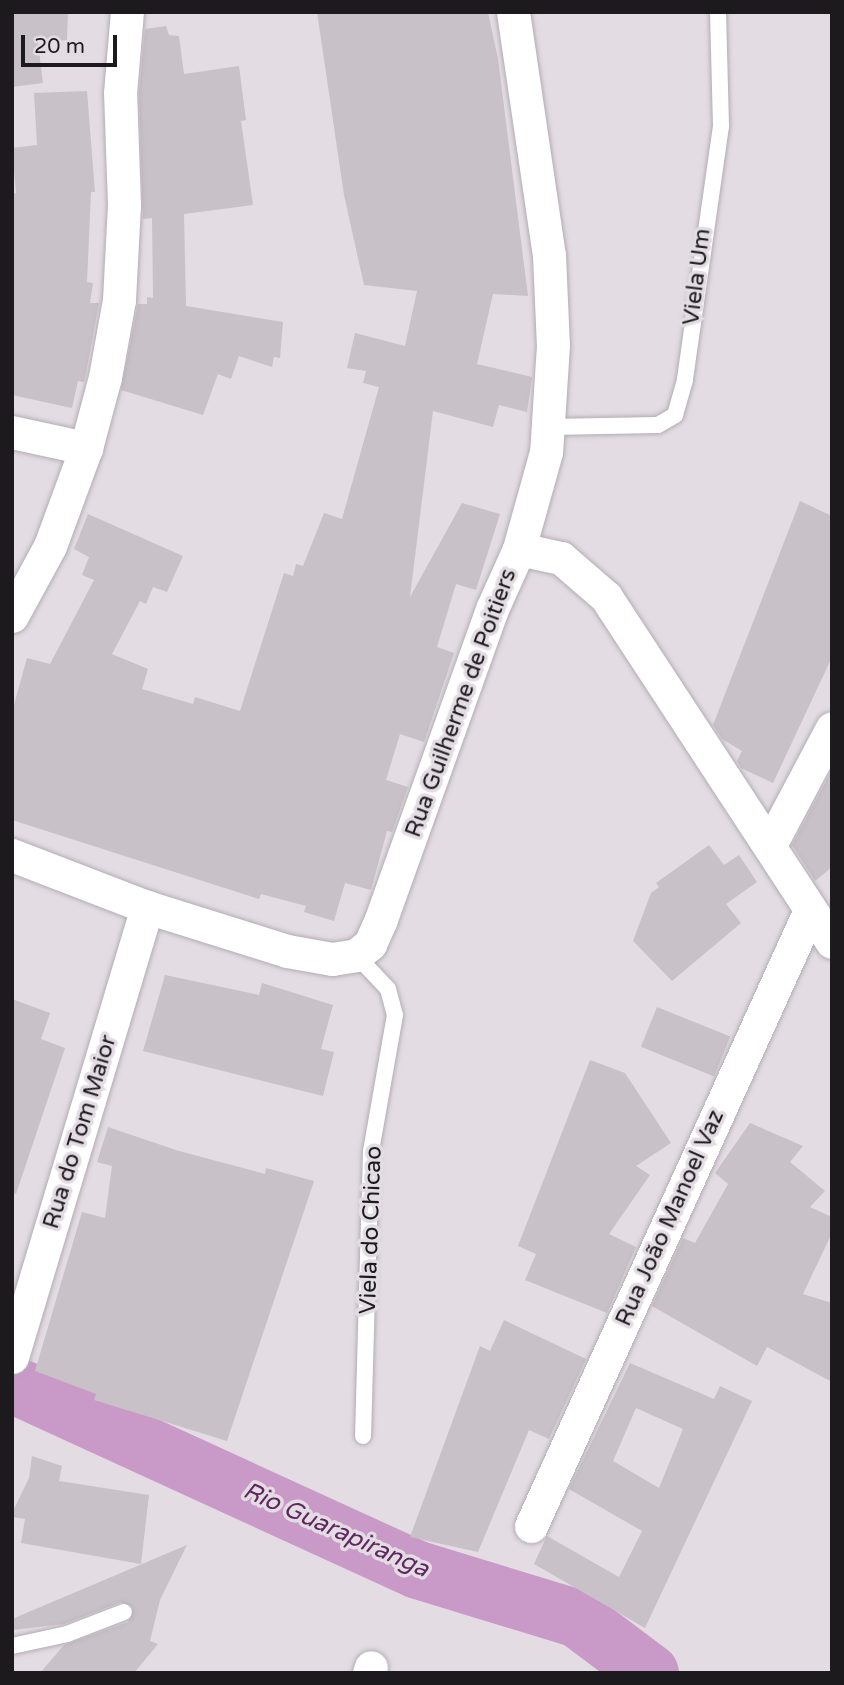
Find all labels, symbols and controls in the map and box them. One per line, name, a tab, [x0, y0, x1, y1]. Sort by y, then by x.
scale bar	[24, 21, 121, 65]
text: 20 m	[34, 34, 85, 59]
street label: Viela Um	[677, 227, 717, 327]
street label: Rua Guilherme de Poitiers	[399, 565, 523, 841]
street label: Rua do Tom Maior	[37, 1032, 123, 1232]
street label: Rua João Manoel Vaz	[610, 1106, 730, 1330]
street label: Viela do Chicao	[354, 1145, 388, 1315]
water label: Rio Guarapiranga	[239, 1476, 433, 1584]

